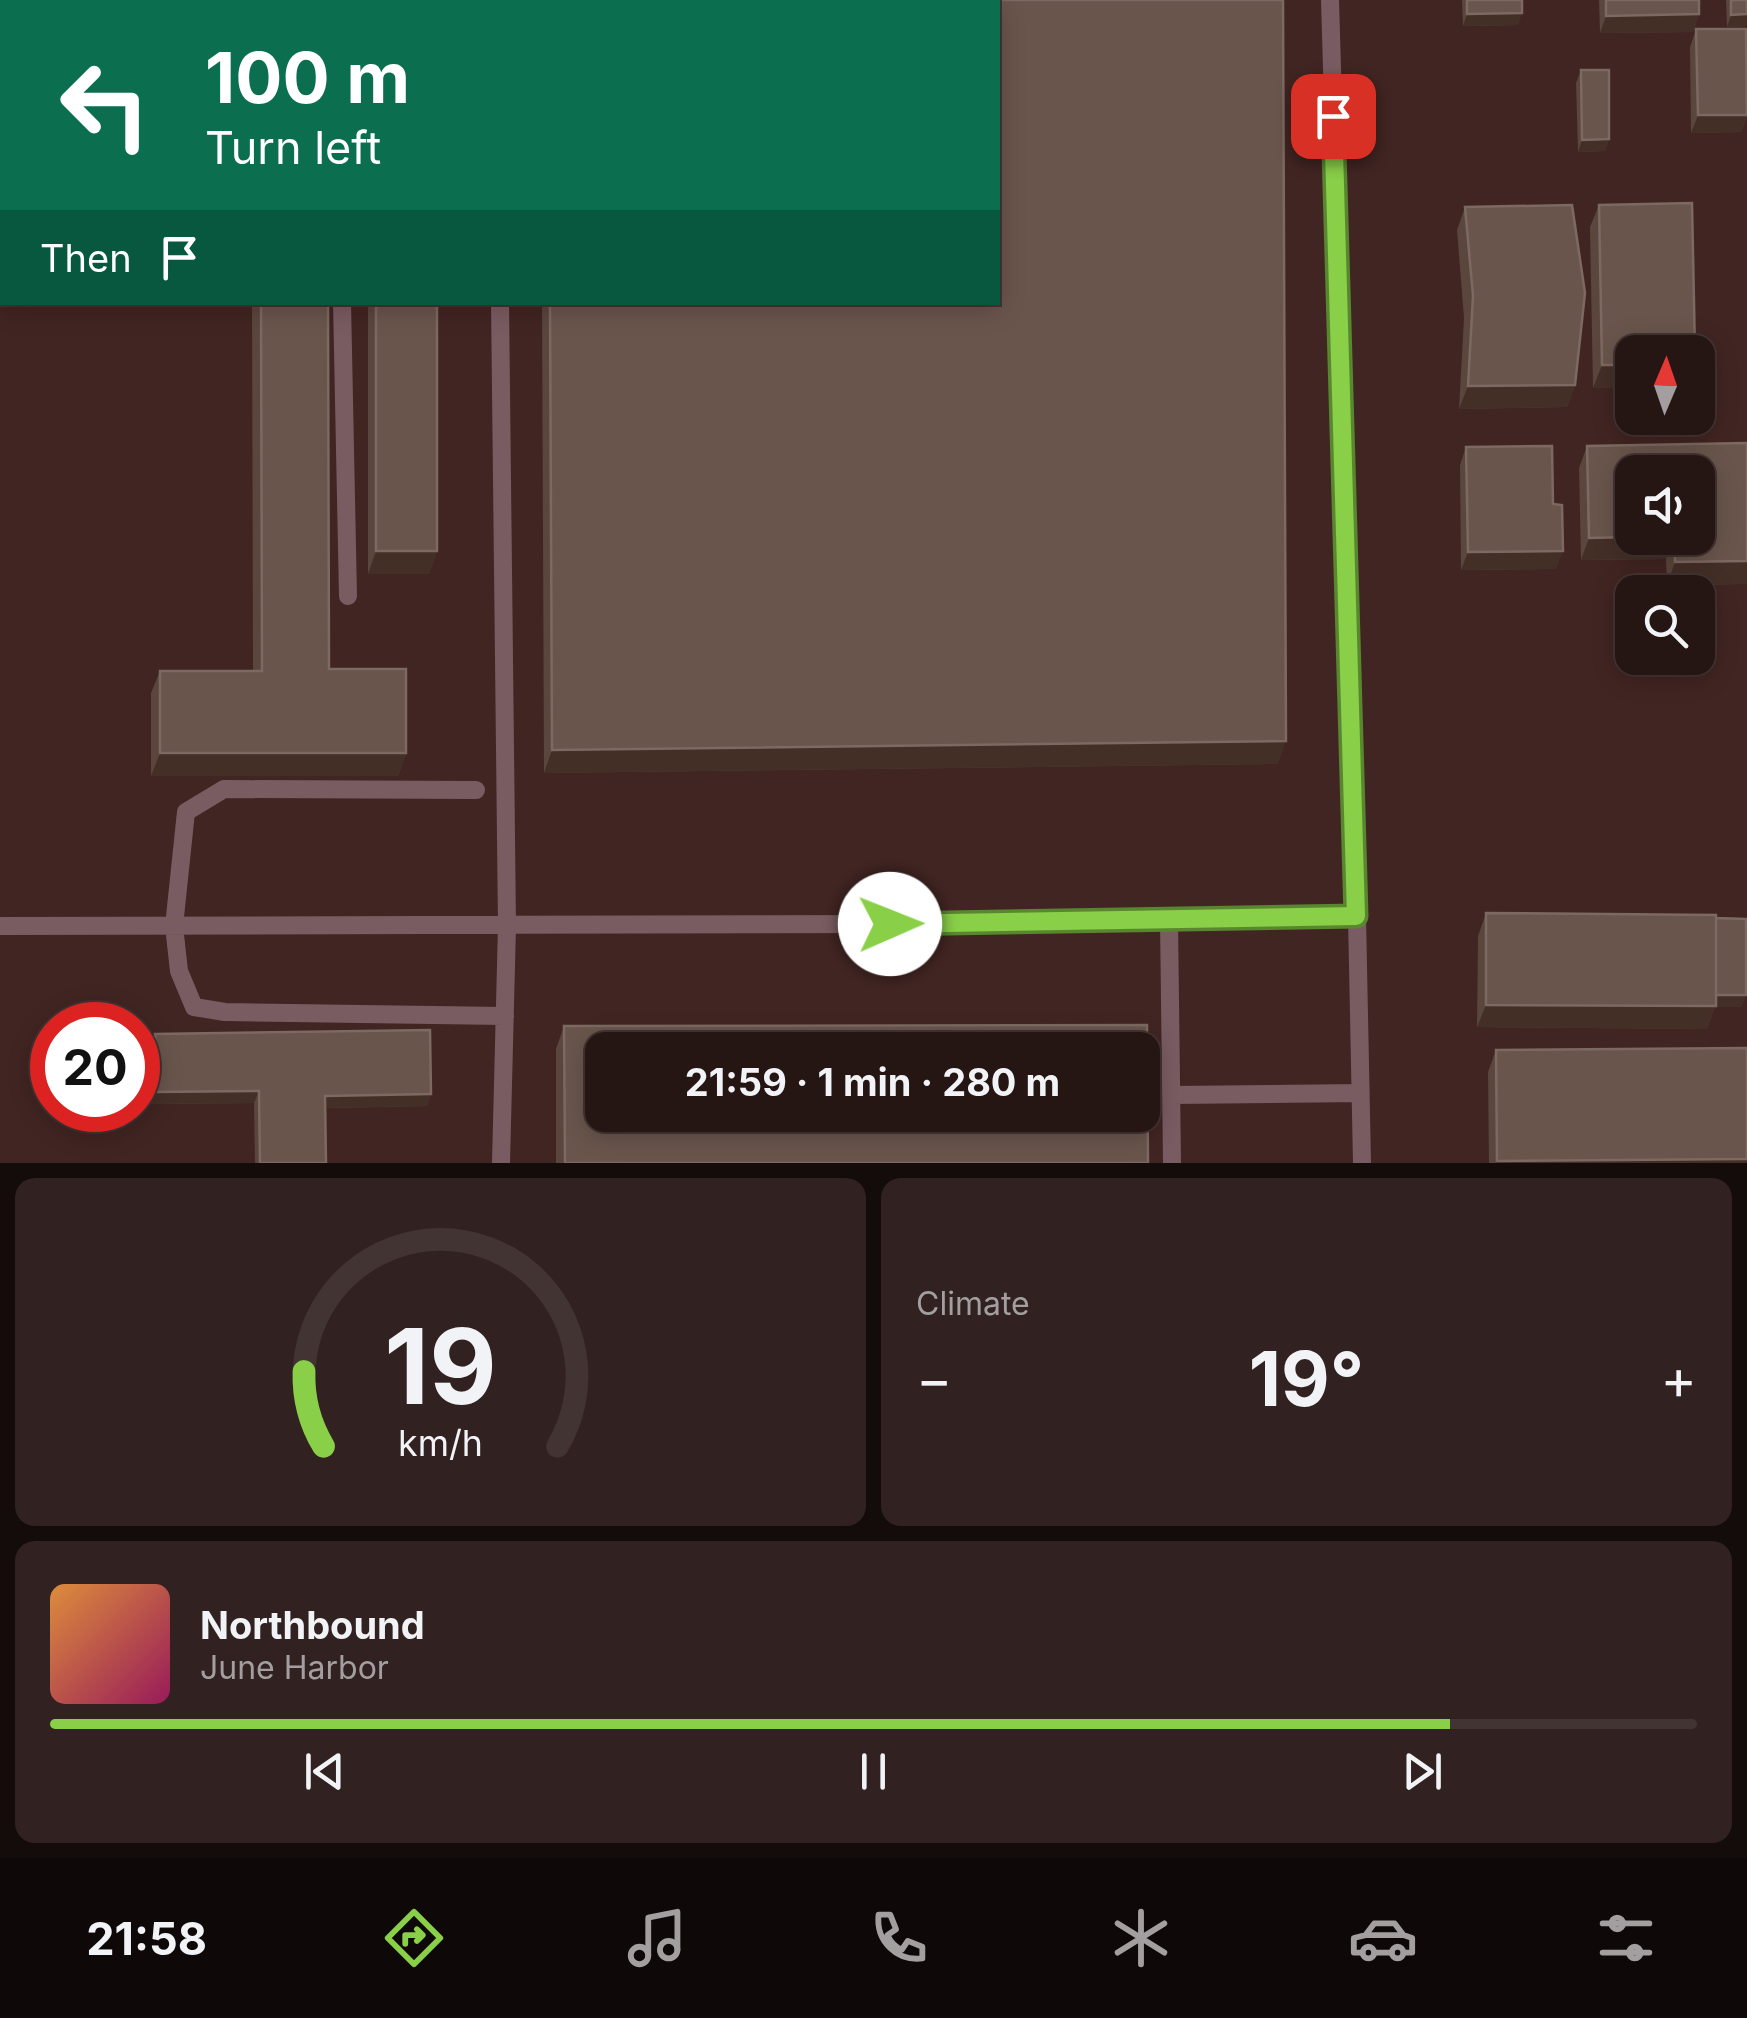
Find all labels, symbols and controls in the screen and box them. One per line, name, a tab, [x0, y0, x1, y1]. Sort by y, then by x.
text: 100 m	[205, 35, 410, 120]
icon: left	[40, 40, 170, 170]
pin	[1291, 74, 1376, 159]
icon: arrive	[1306, 89, 1361, 144]
text: Turn left	[205, 120, 381, 175]
icon: arrive	[152, 230, 207, 285]
text: Then	[40, 235, 132, 281]
north arrow	[1615, 335, 1715, 435]
map controls	[1615, 335, 1715, 675]
button: sound	[1615, 455, 1715, 555]
button: search	[1615, 575, 1715, 675]
position arrow	[838, 872, 942, 976]
speed limit sign: 20	[30, 1002, 160, 1132]
text: 21:59 · 1 min · 280 m	[685, 1059, 1060, 1105]
text: Climate	[916, 1284, 1030, 1323]
text: 19	[384, 1303, 497, 1429]
text: 19°	[1249, 1333, 1364, 1424]
text: −	[916, 1346, 952, 1412]
text: +	[1661, 1346, 1697, 1412]
text: km/h	[398, 1421, 483, 1465]
text: Northbound	[200, 1602, 425, 1648]
text: June Harbor	[200, 1648, 389, 1687]
icon: previous	[297, 1744, 352, 1799]
icon: pause	[846, 1744, 901, 1799]
icon: next	[1395, 1744, 1450, 1799]
icon: directions	[379, 1903, 449, 1973]
icon: music	[622, 1903, 692, 1973]
icon: phone	[864, 1903, 934, 1973]
icon: climate	[1106, 1903, 1176, 1973]
icon: car	[1348, 1903, 1418, 1973]
icon: filters	[1591, 1903, 1661, 1973]
text: 21:58	[86, 1911, 207, 1966]

